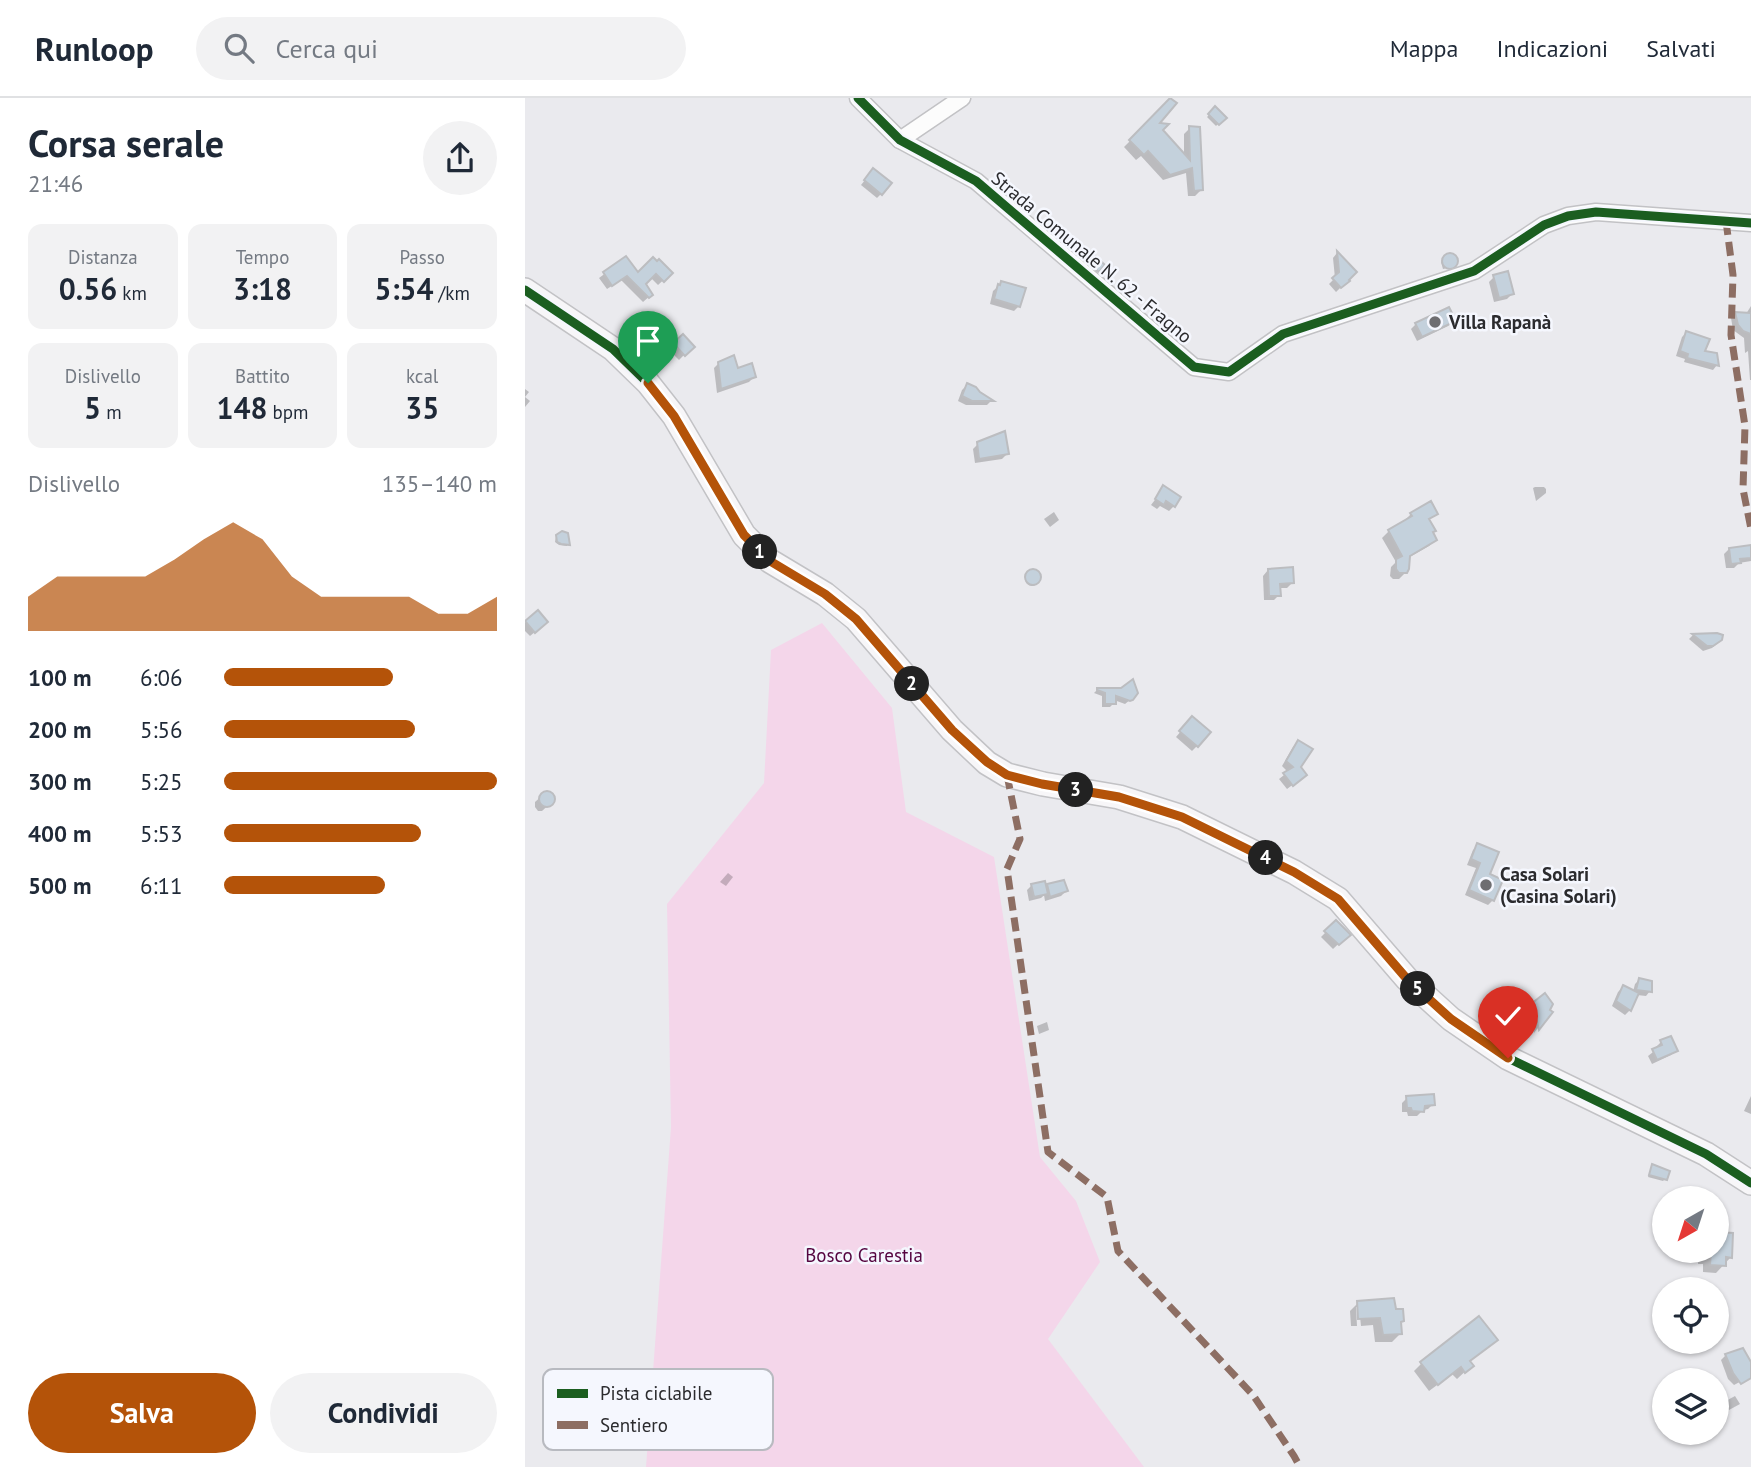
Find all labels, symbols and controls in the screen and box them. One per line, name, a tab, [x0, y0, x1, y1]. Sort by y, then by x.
search box	[196, 17, 686, 80]
text: Runloop	[35, 27, 154, 70]
icon: search	[220, 29, 258, 67]
text: Cerca qui	[276, 32, 378, 65]
text: Mappa	[1390, 33, 1459, 64]
text: Indicazioni	[1497, 33, 1608, 64]
text: Salvati	[1646, 33, 1716, 64]
text: Corsa serale	[28, 118, 224, 167]
button: share	[423, 121, 497, 195]
street label: Strada Comunale N. 62 - Fragno	[987, 166, 1197, 348]
text: 21:46	[28, 169, 83, 198]
text: Distanza	[68, 245, 138, 269]
text: Tempo	[236, 245, 289, 269]
text: Passo	[399, 245, 445, 269]
text: 0.56	[59, 269, 117, 308]
text: 3:18	[233, 269, 292, 308]
text: 5:54	[374, 269, 434, 308]
text: km	[117, 281, 147, 305]
text: /km	[434, 281, 470, 305]
place label: Villa Rapanà	[1448, 310, 1551, 334]
pin	[618, 311, 678, 383]
marker: Villa Rapanà	[1427, 314, 1443, 330]
icon: arrive	[629, 322, 667, 360]
text: Dislivello	[65, 364, 141, 388]
text: Battito	[235, 364, 290, 388]
text: kcal	[406, 364, 438, 388]
text: 5	[84, 388, 101, 427]
text: 148	[216, 388, 267, 427]
text: 35	[405, 388, 439, 427]
text: m	[101, 400, 122, 424]
text: bpm	[267, 400, 309, 424]
text: Dislivello	[28, 469, 120, 498]
text: 135–140 m	[382, 469, 497, 498]
pin: 1	[743, 534, 777, 570]
text: 1	[754, 539, 765, 563]
text: 100 m	[28, 663, 91, 692]
text: 6:06	[140, 663, 183, 692]
pin: 2	[895, 666, 929, 702]
text: 2	[906, 671, 917, 695]
text: 200 m	[28, 715, 91, 744]
text: 5:56	[140, 715, 183, 744]
text: 300 m	[28, 767, 91, 796]
text: 5:25	[140, 767, 183, 796]
pin: 3	[1059, 772, 1093, 808]
text: 3	[1070, 777, 1081, 801]
text: 400 m	[28, 819, 91, 848]
text: 5:53	[140, 819, 183, 848]
pin: 4	[1249, 840, 1283, 876]
text: 4	[1260, 845, 1271, 869]
place label: Casa Solari (Casina Solari)	[1500, 862, 1617, 908]
text: 500 m	[28, 871, 91, 900]
text: 6:11	[140, 871, 183, 900]
marker: Casa Solari (Casina Solari)	[1478, 877, 1494, 893]
pin: 5	[1401, 972, 1435, 1006]
text: 5	[1412, 976, 1423, 1000]
pin	[1478, 986, 1538, 1058]
icon: check	[1489, 997, 1527, 1035]
north arrow	[1652, 1186, 1729, 1264]
map controls	[1652, 1186, 1729, 1445]
park label: Bosco Carestia	[805, 1243, 923, 1267]
button: locate	[1652, 1277, 1729, 1354]
button: layers	[1652, 1368, 1729, 1445]
legend	[543, 1369, 773, 1450]
button: Salva	[28, 1373, 256, 1453]
button: Condividi	[270, 1373, 497, 1453]
text: Pista ciclabile	[600, 1381, 712, 1405]
text: Sentiero	[600, 1413, 668, 1437]

